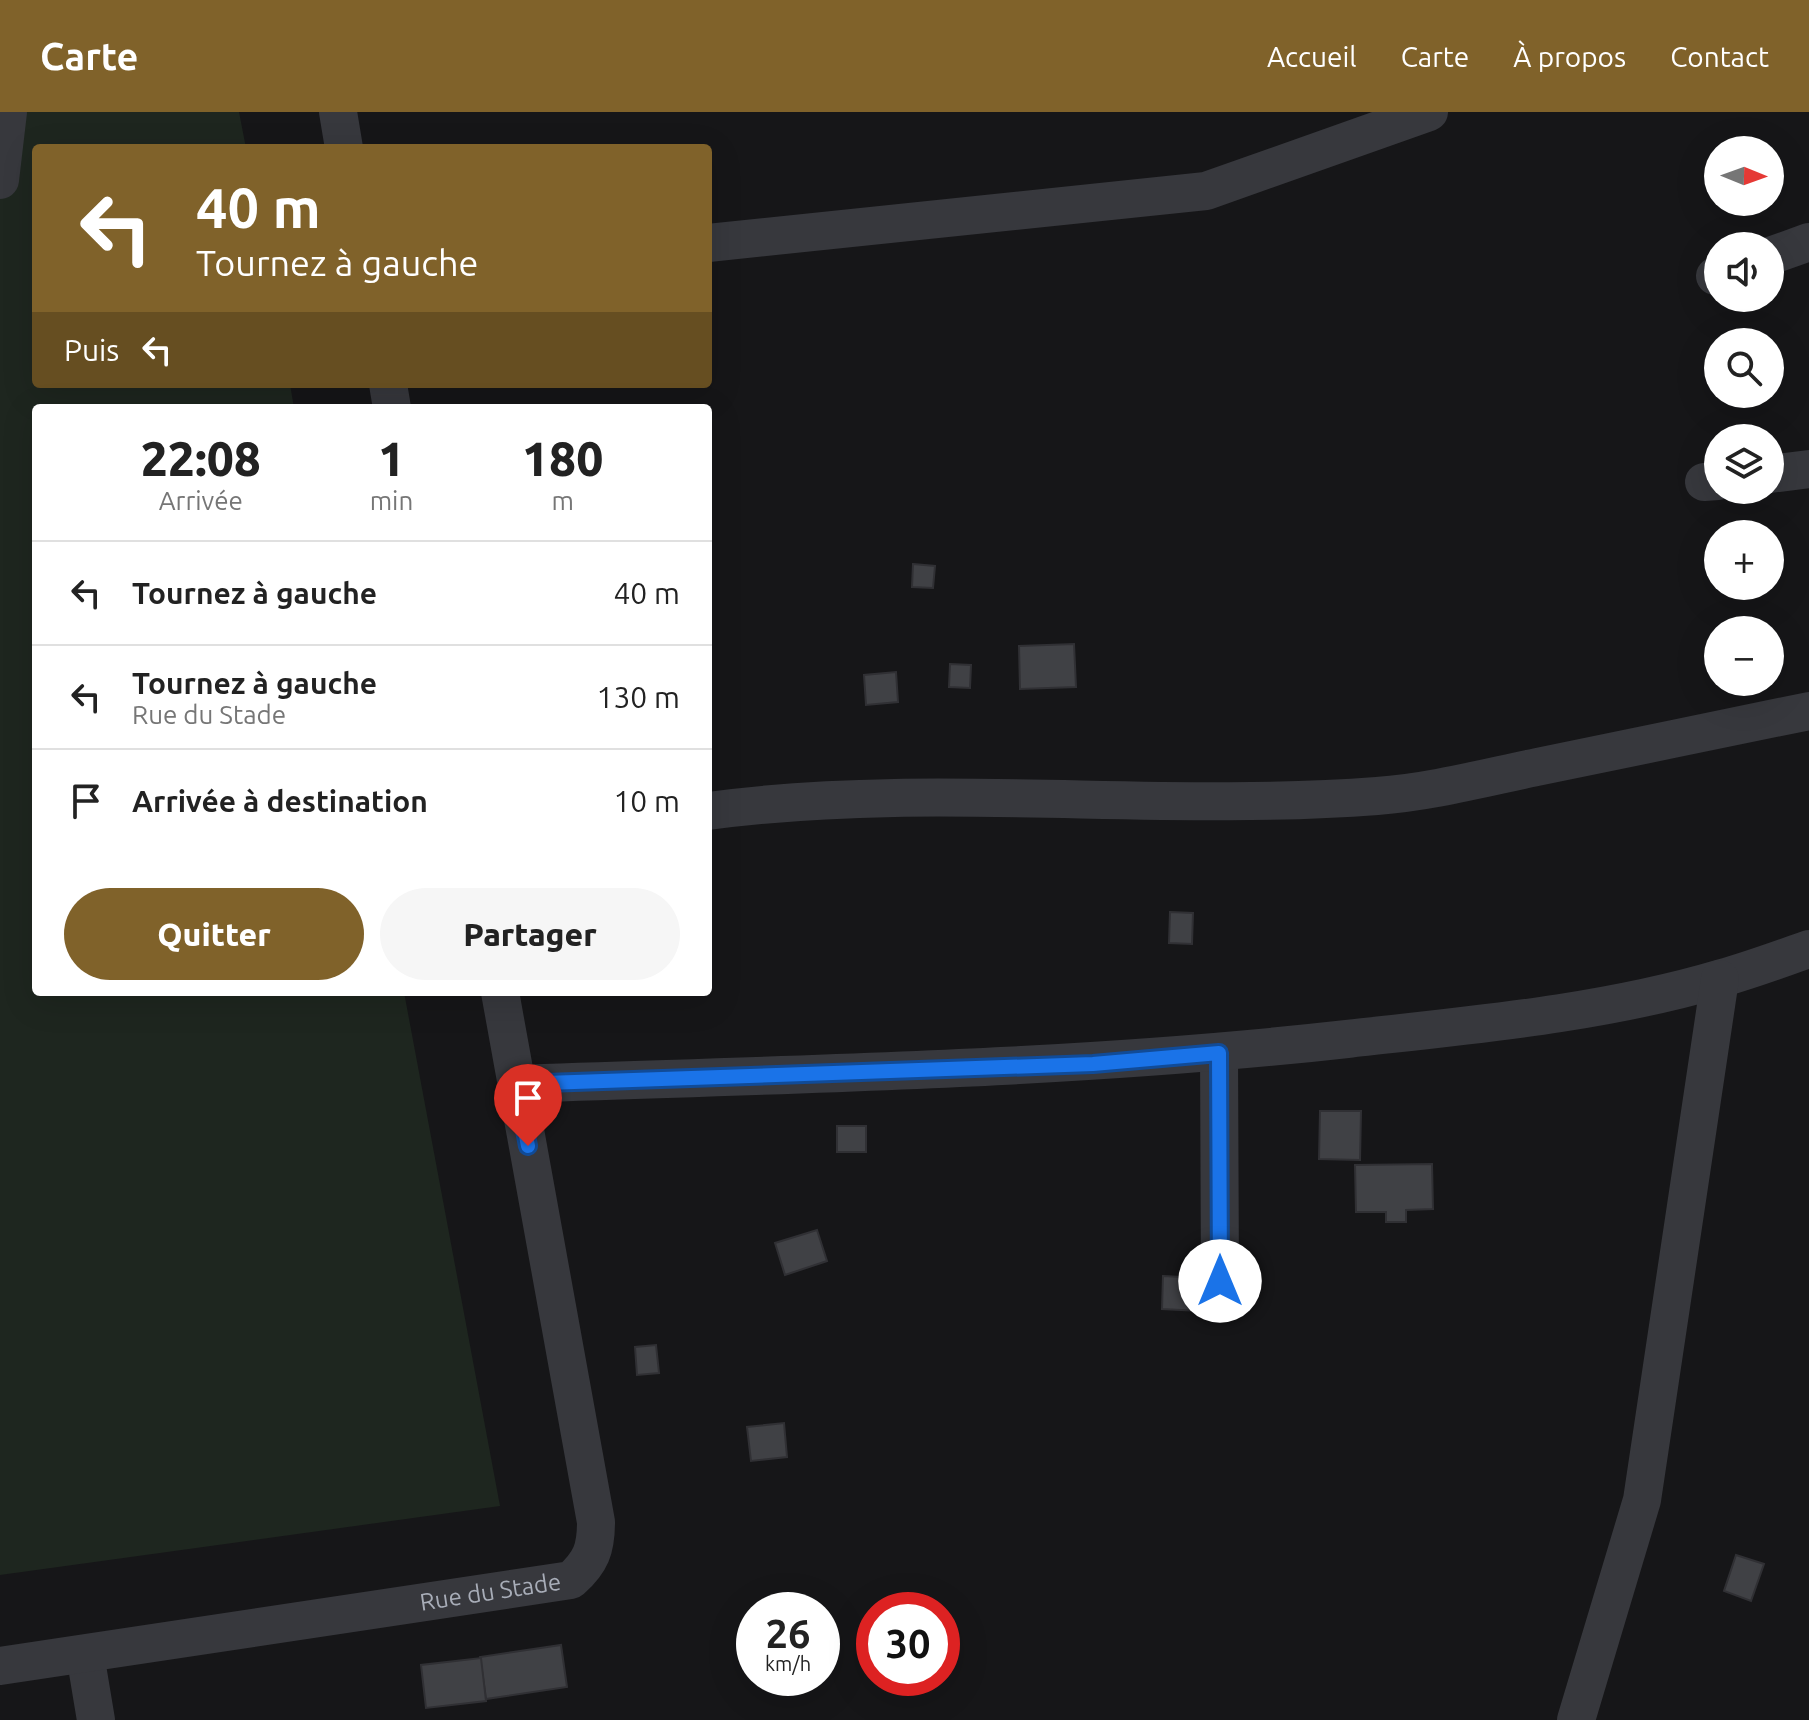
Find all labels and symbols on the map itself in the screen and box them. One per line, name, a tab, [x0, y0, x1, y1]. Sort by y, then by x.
north arrow	[1704, 136, 1784, 216]
pin	[494, 1064, 562, 1146]
position arrow	[1178, 1239, 1262, 1323]
street label: Rue du Stade	[418, 1568, 563, 1616]
speed limit sign: 30	[856, 1592, 960, 1696]

